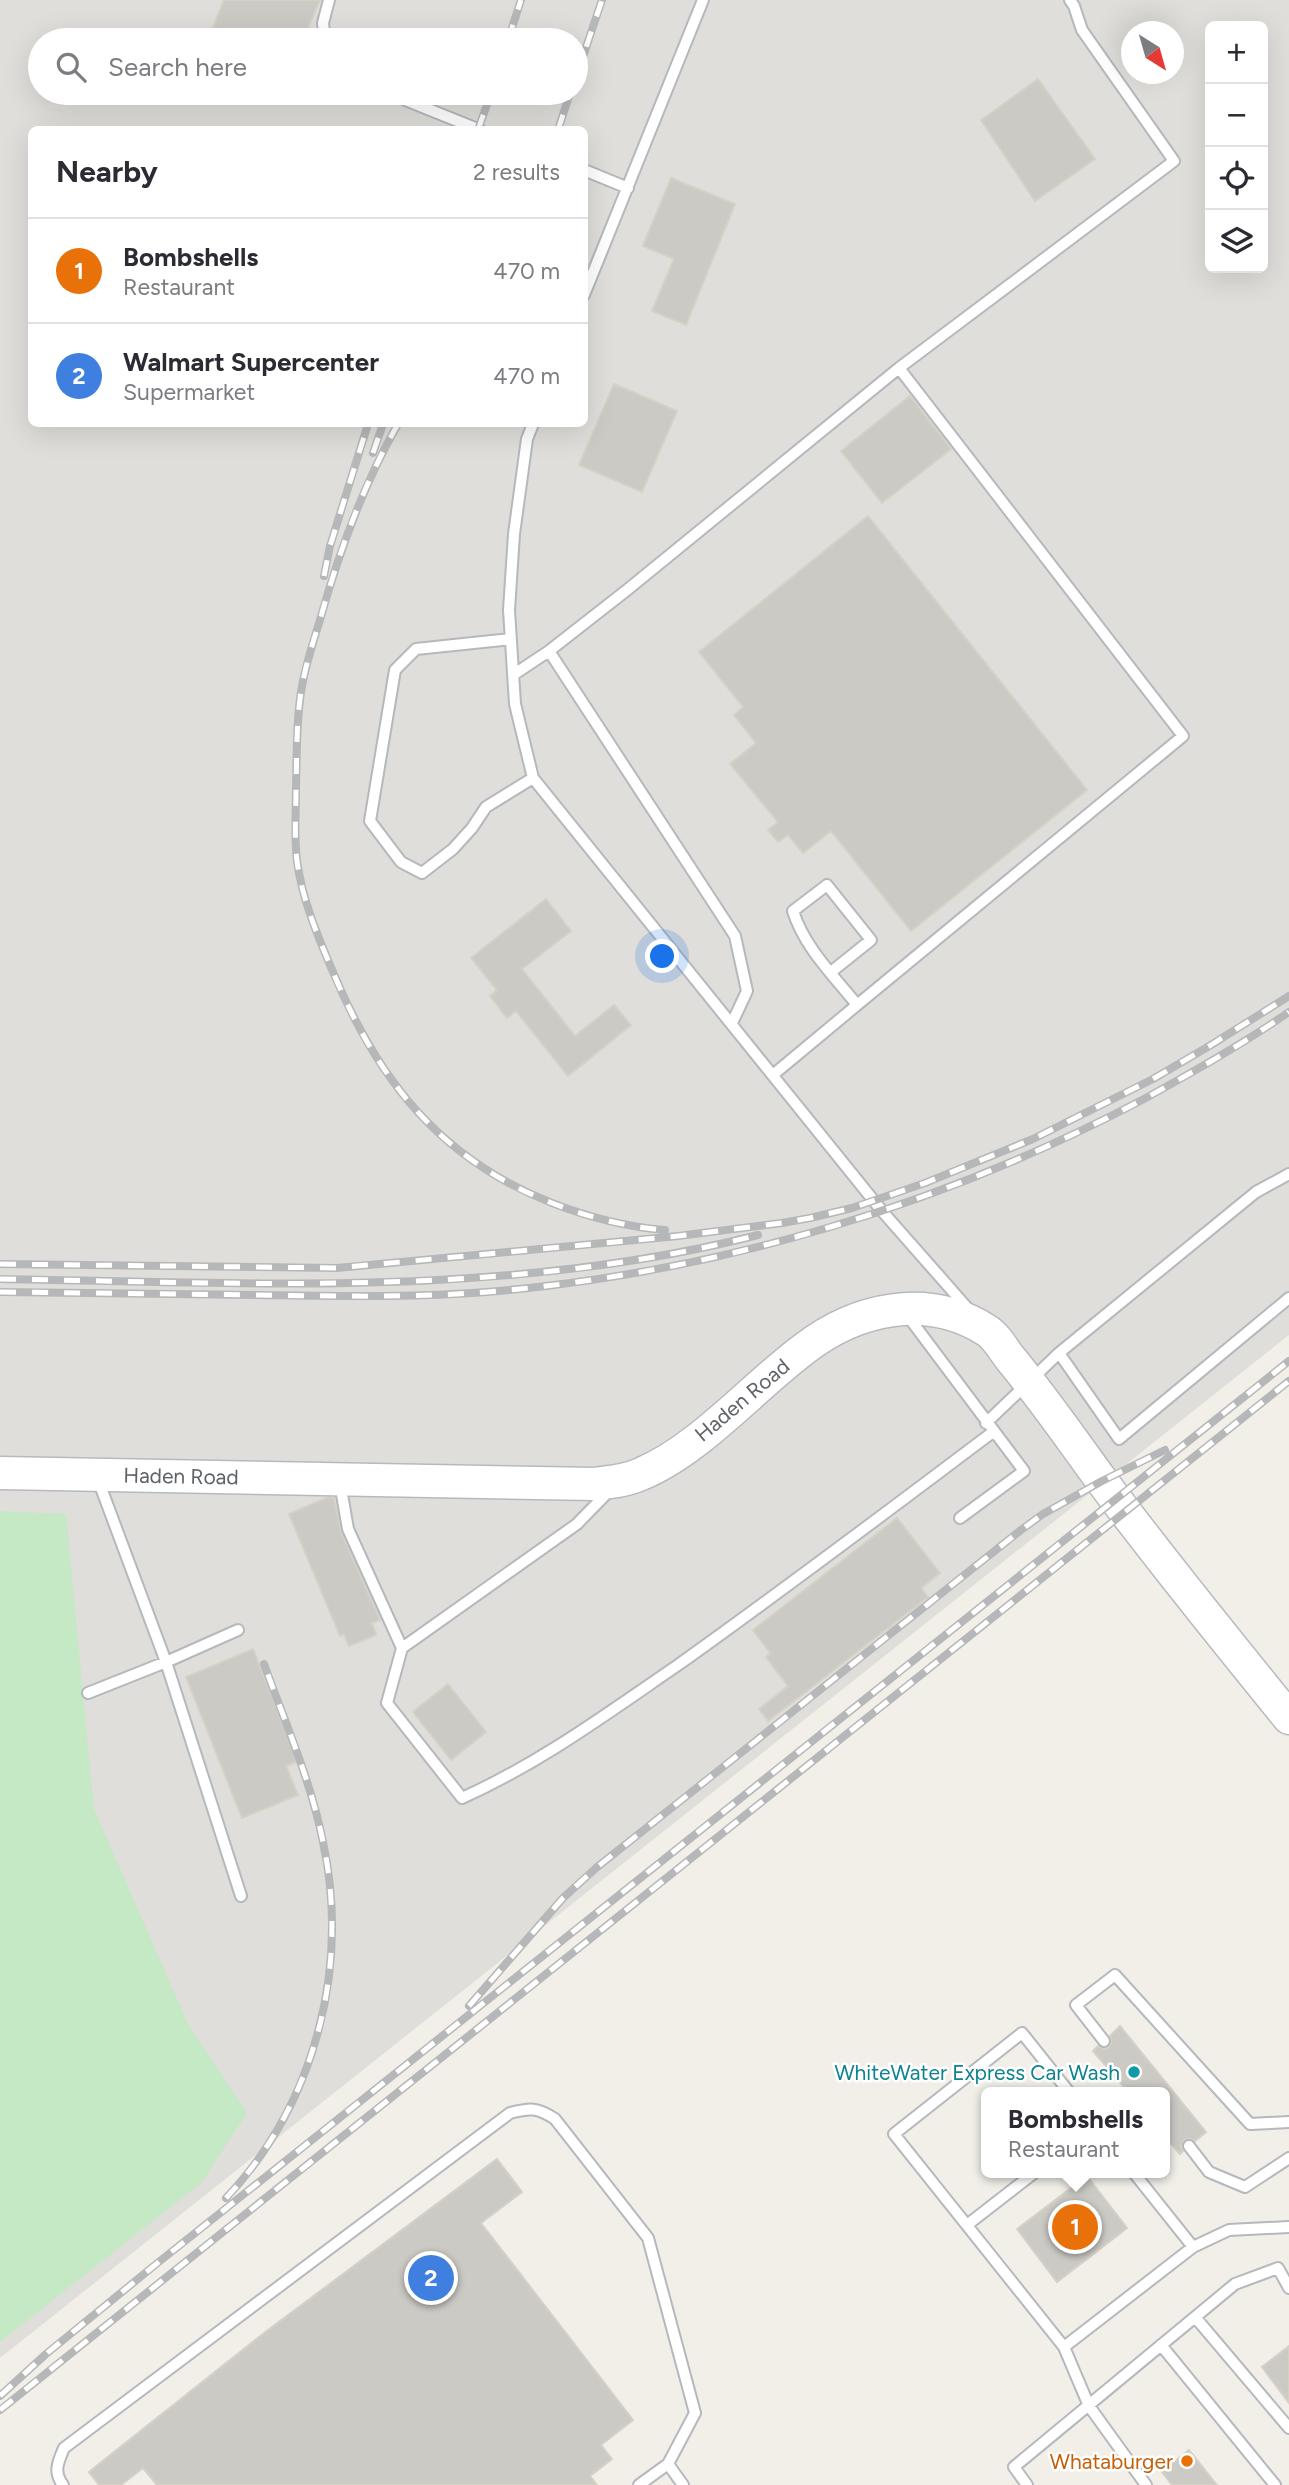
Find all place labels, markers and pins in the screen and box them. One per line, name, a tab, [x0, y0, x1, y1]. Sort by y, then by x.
place label: WhiteWater Express Car Wash	[834, 2060, 1120, 2085]
marker: WhiteWater Express Car Wash	[1126, 2064, 1142, 2080]
pin: 1	[1052, 2201, 1098, 2253]
pin: 2	[408, 2252, 454, 2304]
place label: Whataburger	[1050, 2449, 1173, 2474]
marker: Whataburger	[1179, 2453, 1195, 2469]

